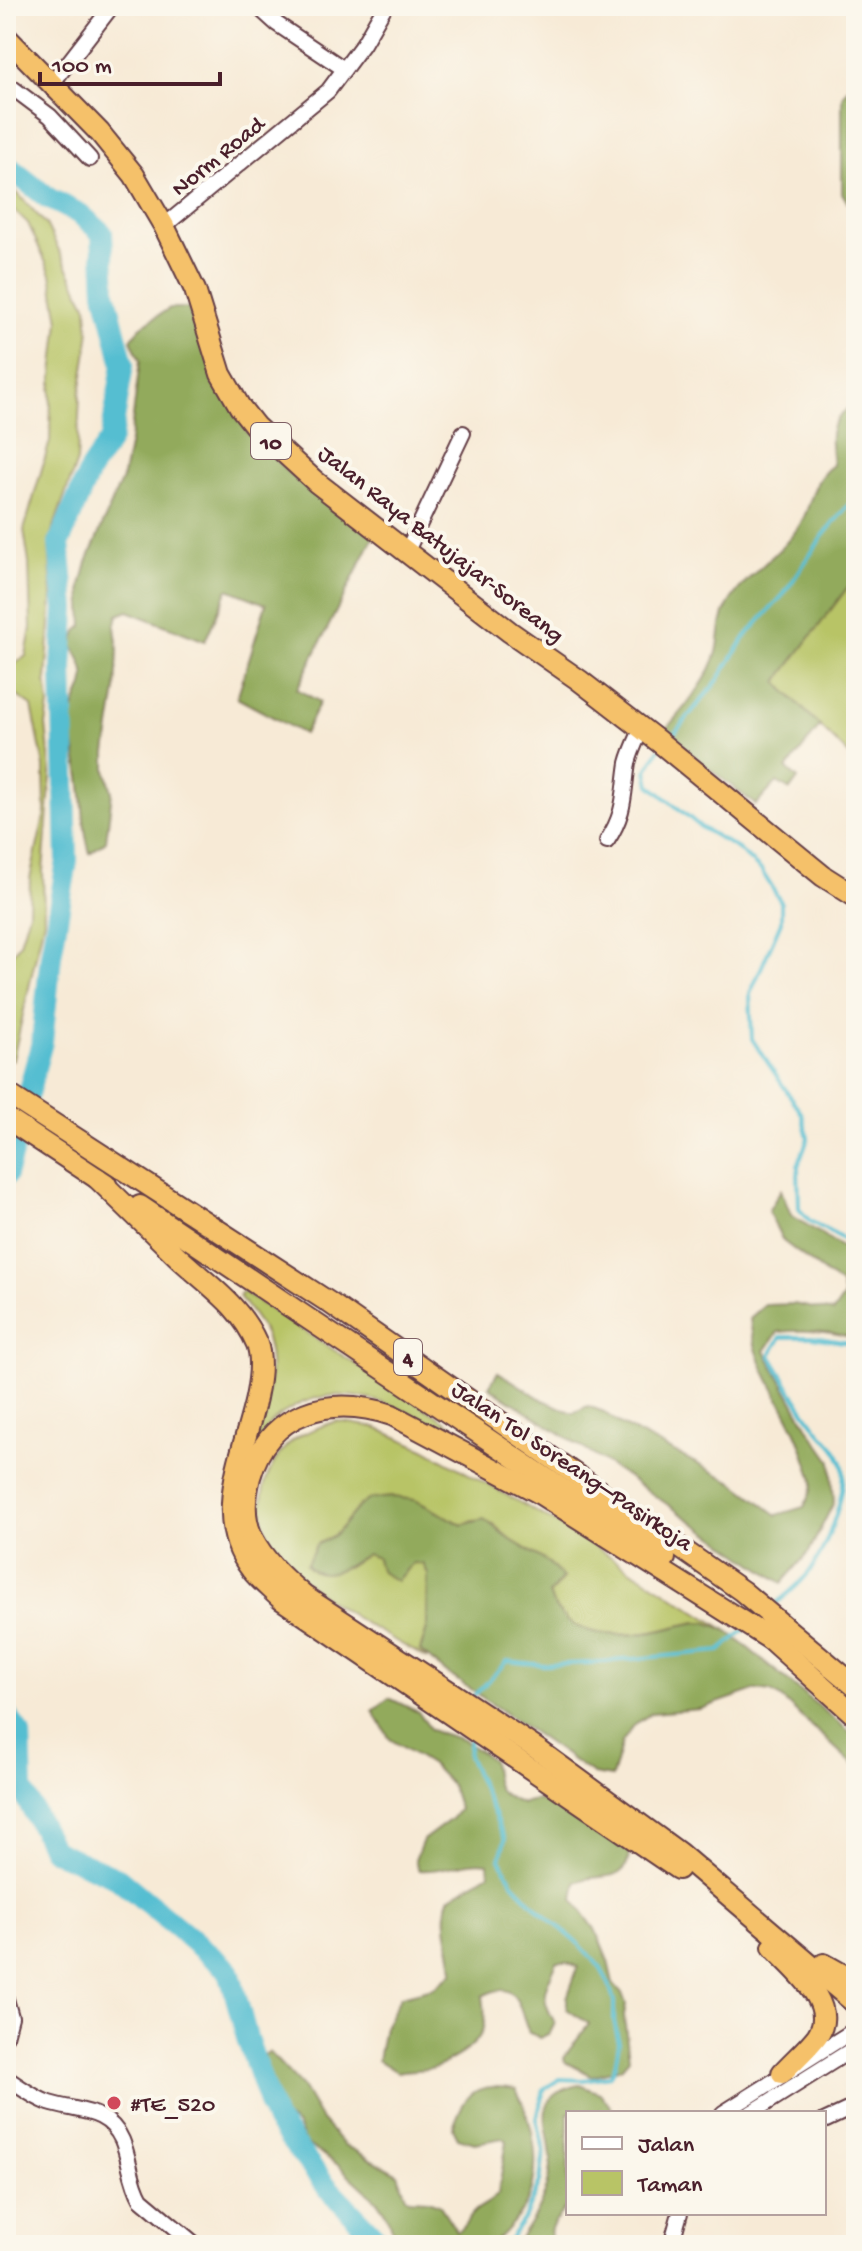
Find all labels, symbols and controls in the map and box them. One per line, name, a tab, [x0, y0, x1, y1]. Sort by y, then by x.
scale bar	[40, 36, 220, 86]
text: 100 m	[51, 53, 112, 82]
street label: Norm Road	[167, 110, 273, 204]
road number: 10	[251, 423, 291, 459]
street label: Jalan Raya Batujajar-Soreang	[311, 441, 569, 651]
road number: 4	[394, 1339, 422, 1375]
street label: Jalan Tol Soreang–Pasirkoja	[445, 1376, 698, 1560]
place label: #TE_520	[130, 2092, 215, 2121]
marker: #TE_520	[105, 2094, 123, 2112]
legend	[566, 2111, 826, 2215]
text: Jalan	[638, 2132, 695, 2161]
text: Taman	[636, 2172, 703, 2201]

